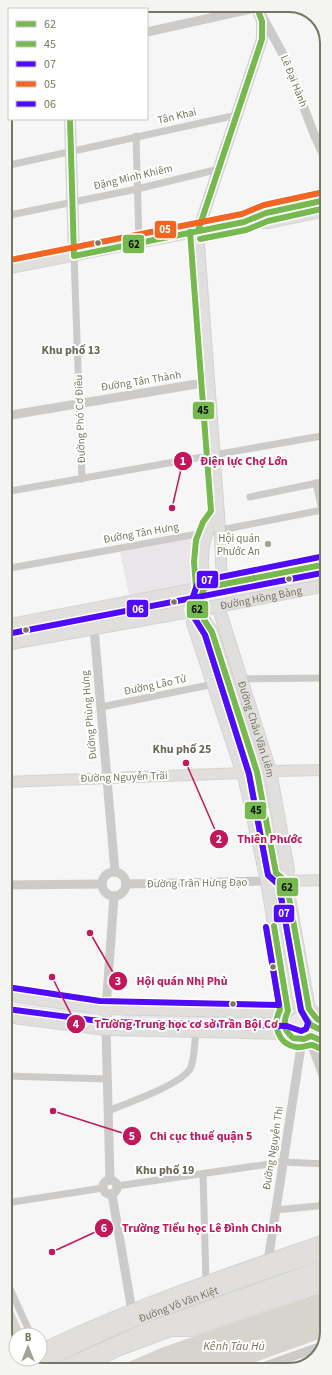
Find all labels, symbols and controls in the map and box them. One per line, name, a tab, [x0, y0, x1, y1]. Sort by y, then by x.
legend	[8, 8, 148, 120]
text: 62	[44, 16, 56, 33]
text: 45	[44, 36, 56, 53]
street label: Lê Đại Hành	[277, 53, 311, 109]
text: 07	[44, 56, 56, 73]
text: 05	[44, 76, 56, 93]
text: 06	[44, 96, 56, 113]
street label: Tân Khai	[156, 104, 198, 128]
street label: Đặng Minh Khiêm	[92, 161, 174, 193]
line badge: 05	[154, 220, 177, 239]
text: 05	[159, 222, 171, 237]
line badge: 62	[122, 234, 145, 254]
text: 62	[128, 237, 140, 252]
unlabelled marker	[93, 238, 103, 248]
district label: Khu phố 13	[42, 342, 100, 359]
street label: Đường Tân Thành	[100, 367, 182, 395]
street label: Đường Phó Cơ Điều	[71, 374, 89, 464]
line badge: 45	[192, 401, 215, 420]
text: 45	[197, 403, 209, 418]
callout: Điện lực Chợ Lớn	[173, 449, 296, 473]
text: 1	[180, 453, 186, 470]
text: Điện lực Chợ Lớn	[200, 453, 288, 470]
street label: Đường Tân Hưng	[102, 519, 180, 547]
place label: Hội quán Phước An	[217, 531, 260, 559]
marker: Hội quán Phước An	[263, 539, 273, 549]
line badge: 07	[196, 570, 219, 589]
text: 07	[201, 573, 213, 588]
unlabelled marker	[284, 574, 294, 584]
street label: Đường Hồng Bàng	[219, 582, 304, 613]
unlabelled marker	[169, 597, 179, 607]
line badge: 06	[126, 599, 149, 618]
line badge: 62	[186, 600, 209, 619]
text: 06	[132, 602, 144, 617]
text: 62	[191, 602, 203, 617]
unlabelled marker	[21, 625, 31, 635]
street label: Đường Phùng Hưng	[78, 669, 100, 760]
street label: Đường Lão Tử	[123, 671, 188, 699]
street label: Đường Châu Văn Liêm	[235, 679, 279, 779]
district label: Khu phố 25	[153, 741, 211, 758]
street label: Đường Nguyễn Trãi	[80, 768, 168, 786]
line badge: 45	[244, 801, 267, 820]
text: 45	[250, 803, 262, 818]
callout: Thiên Phước	[209, 827, 311, 851]
text: 2	[216, 831, 222, 848]
text: Thiên Phước	[237, 831, 303, 848]
street label: Đường Trần Hưng Đạo	[146, 875, 248, 891]
line badge: 62	[276, 877, 299, 897]
text: 62	[281, 880, 293, 895]
line badge: 07	[273, 904, 295, 923]
text: 07	[278, 906, 290, 921]
unlabelled marker	[268, 962, 278, 972]
callout: Hội quán Nhị Phủ	[108, 969, 235, 993]
text: 3	[115, 973, 121, 990]
text: Hội quán Nhị Phủ	[136, 973, 228, 990]
unlabelled marker	[228, 999, 238, 1009]
callout: Trường Trung học cơ sở Trần Bội Cơ	[66, 1012, 285, 1036]
text: 4	[73, 1016, 80, 1033]
text: Trường Trung học cơ sở Trần Bội Cơ	[94, 1016, 278, 1033]
street label: Đường Nguyễn Thi	[259, 1105, 287, 1191]
callout: Chi cục thuế quận 5	[122, 1124, 260, 1148]
text: 5	[129, 1128, 135, 1145]
text: Chi cục thuế quận 5	[150, 1128, 252, 1145]
district label: Khu phố 19	[136, 1162, 194, 1179]
callout: Trường Tiểu học Lê Đình Chinh	[94, 1216, 290, 1240]
text: 6	[101, 1220, 107, 1237]
text: Trường Tiểu học Lê Đình Chinh	[122, 1220, 282, 1237]
street label: Đường Võ Văn Kiệt	[136, 1282, 220, 1326]
north arrow	[8, 1327, 48, 1367]
text: B	[25, 1330, 32, 1345]
water label: Kênh Tàu Hủ	[203, 1338, 265, 1355]

